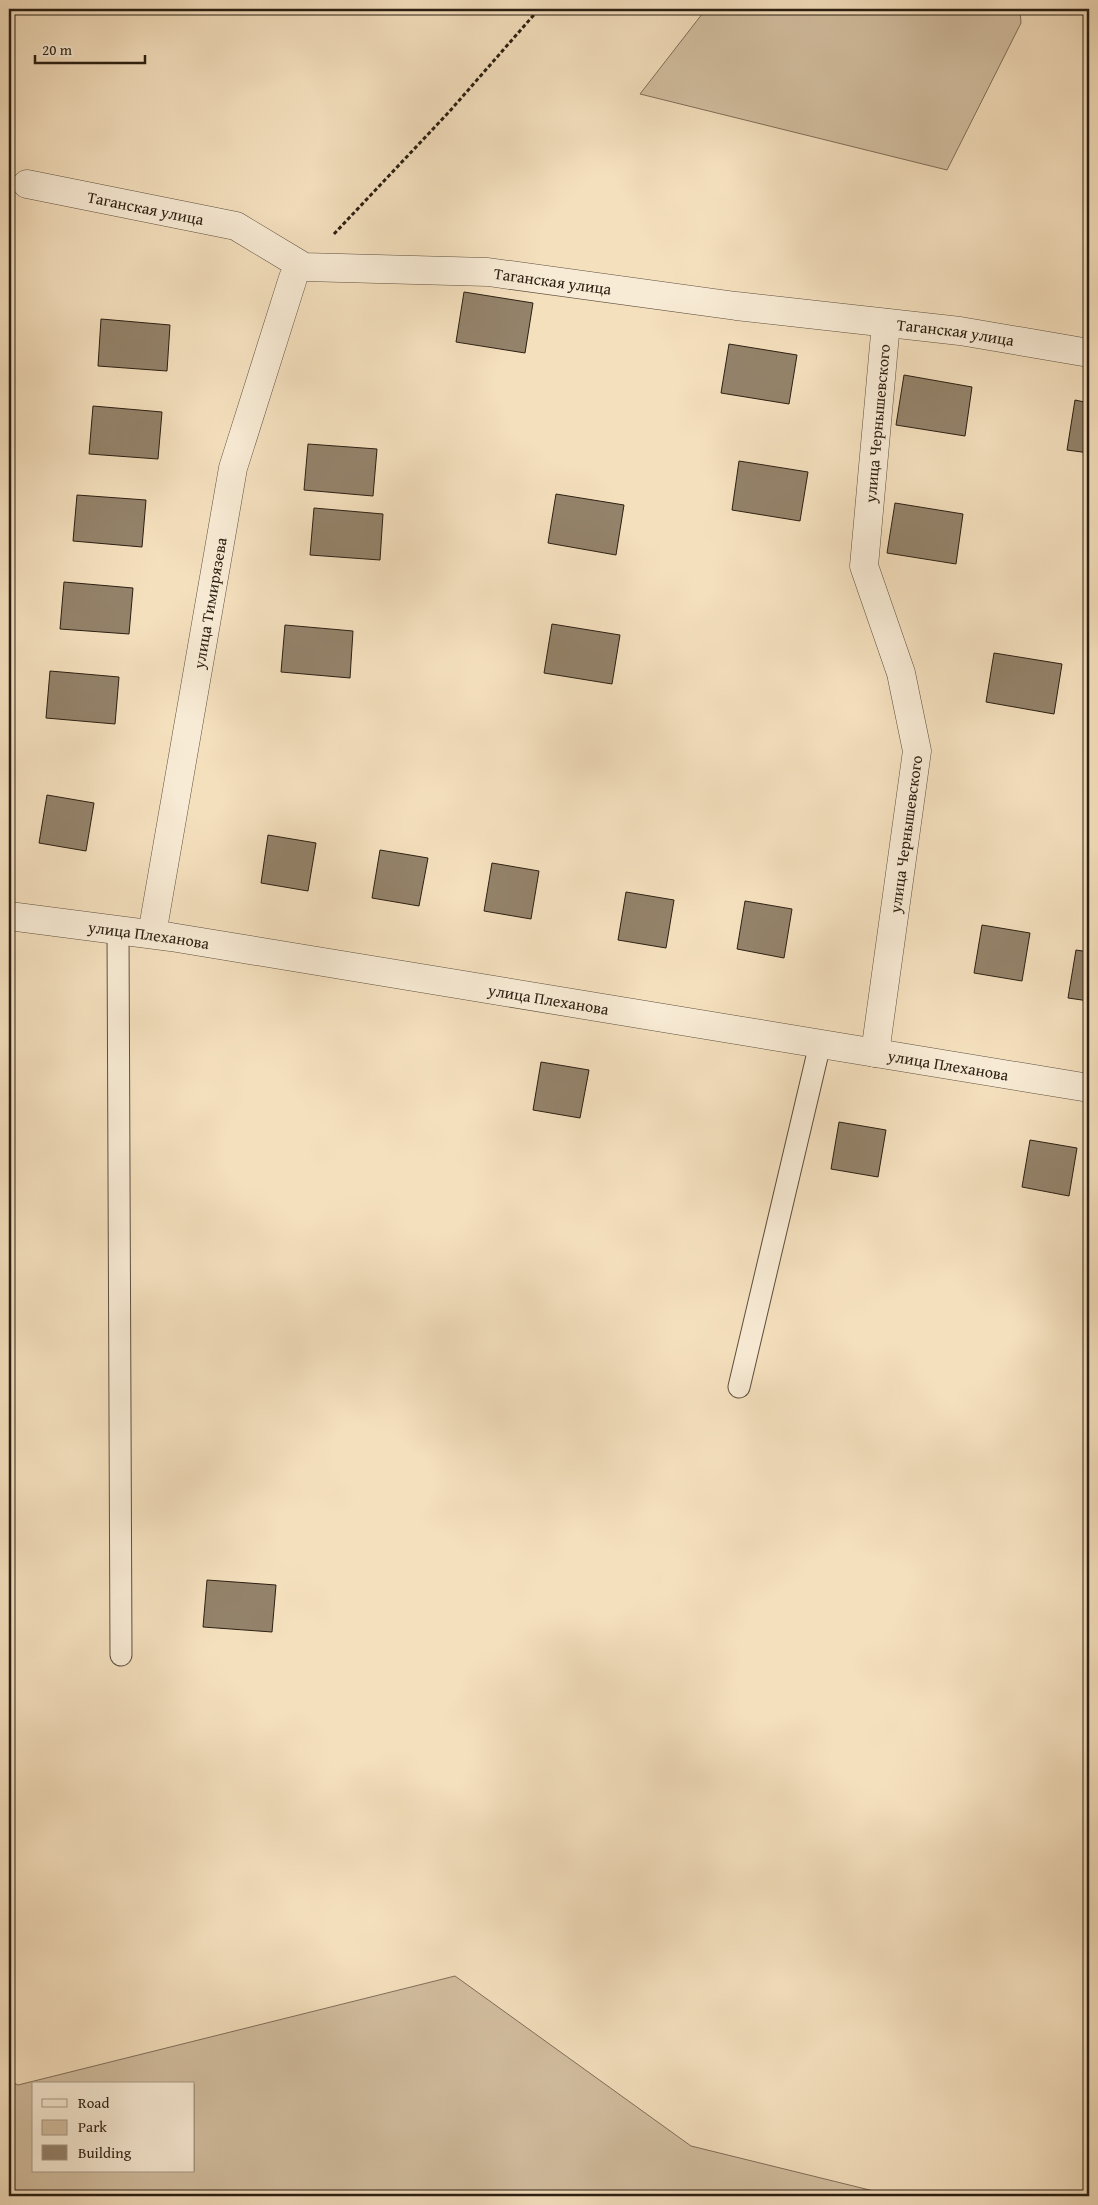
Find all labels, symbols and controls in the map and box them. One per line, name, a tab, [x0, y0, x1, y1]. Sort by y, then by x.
scale bar	[35, 32, 145, 64]
text: 20 m	[42, 39, 73, 60]
street label: Таганская улица	[85, 184, 206, 231]
street label: Таганская улица	[493, 261, 613, 301]
street label: Таганская улица	[896, 312, 1016, 352]
street label: улица Чернышевского	[858, 343, 896, 505]
street label: улица Тимирязева	[186, 535, 233, 671]
street label: улица Чернышевского	[882, 754, 928, 916]
street label: улица Плеханова	[86, 914, 211, 955]
street label: улица Плеханова	[485, 977, 611, 1021]
street label: улица Плеханова	[885, 1043, 1011, 1087]
legend	[32, 2082, 195, 2172]
text: Road	[78, 2092, 109, 2113]
text: Park	[78, 2116, 107, 2137]
text: Building	[78, 2142, 132, 2163]

